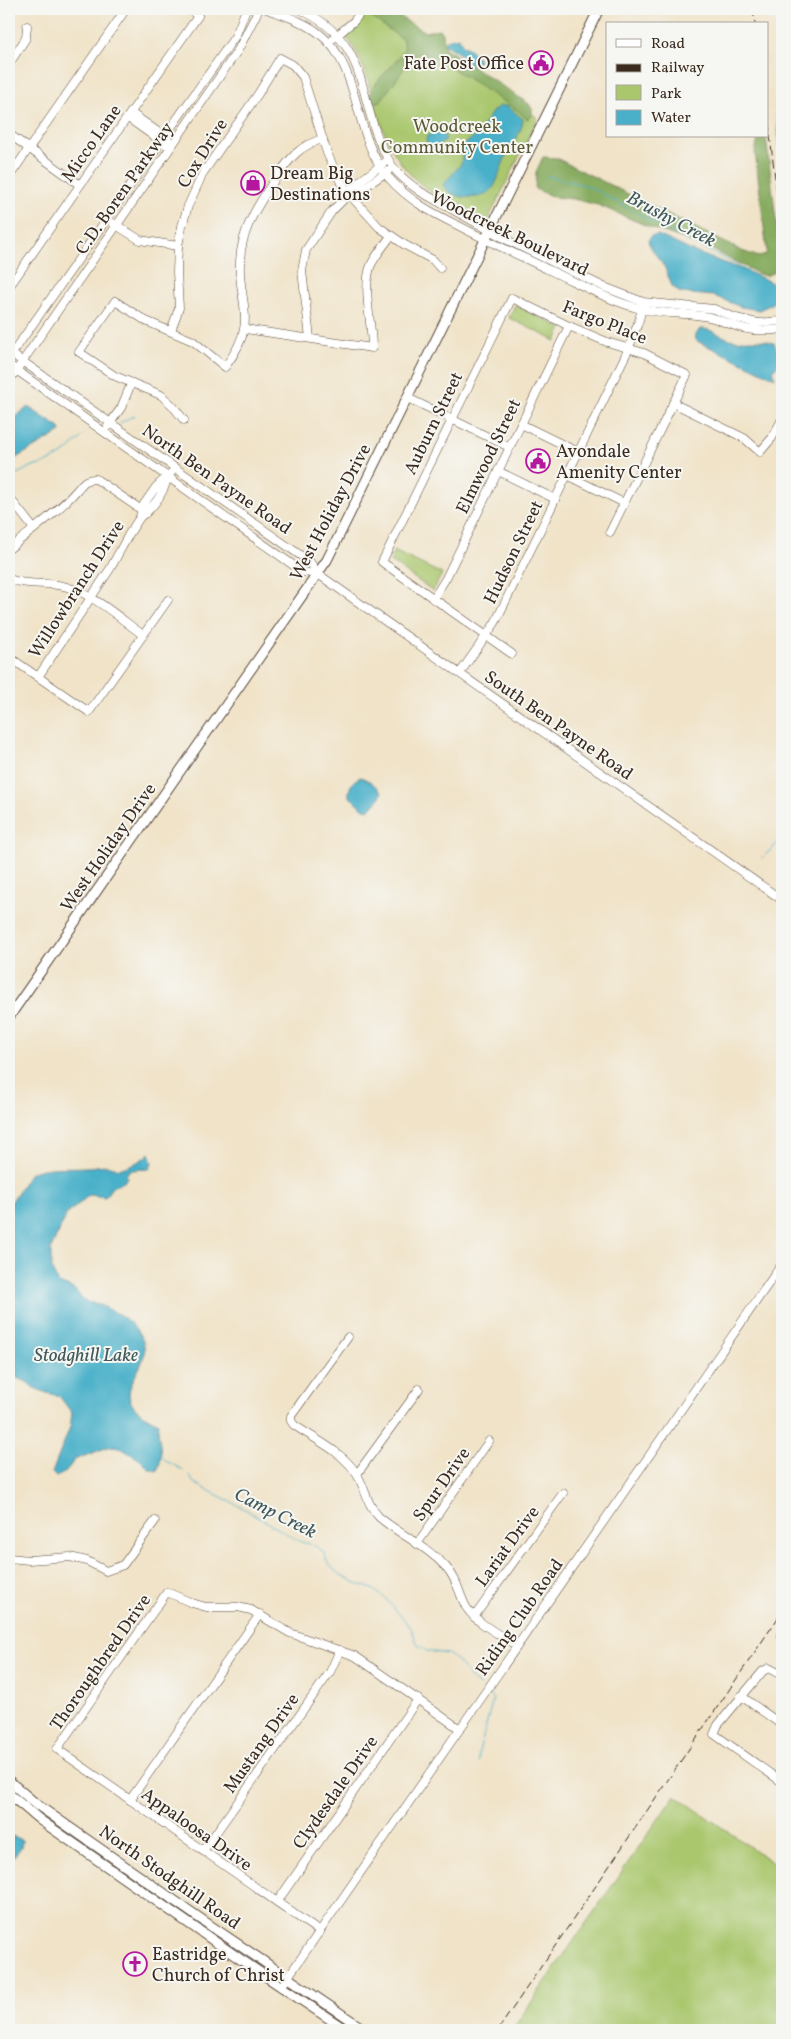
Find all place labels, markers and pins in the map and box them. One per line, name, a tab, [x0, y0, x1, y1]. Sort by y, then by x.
public building icon: Fate Post Office	[528, 50, 554, 76]
place label: Fate Post Office	[404, 52, 524, 77]
place label: Dream Big Destinations	[270, 162, 370, 208]
shop icon: Dream Big Destinations	[240, 170, 266, 196]
place label: Avondale Amenity Center	[556, 440, 682, 486]
public building icon: Avondale Amenity Center	[525, 448, 551, 474]
place label: Eastridge Church of Christ	[152, 1943, 285, 1989]
church icon: Eastridge Church of Christ	[122, 1951, 148, 1977]

